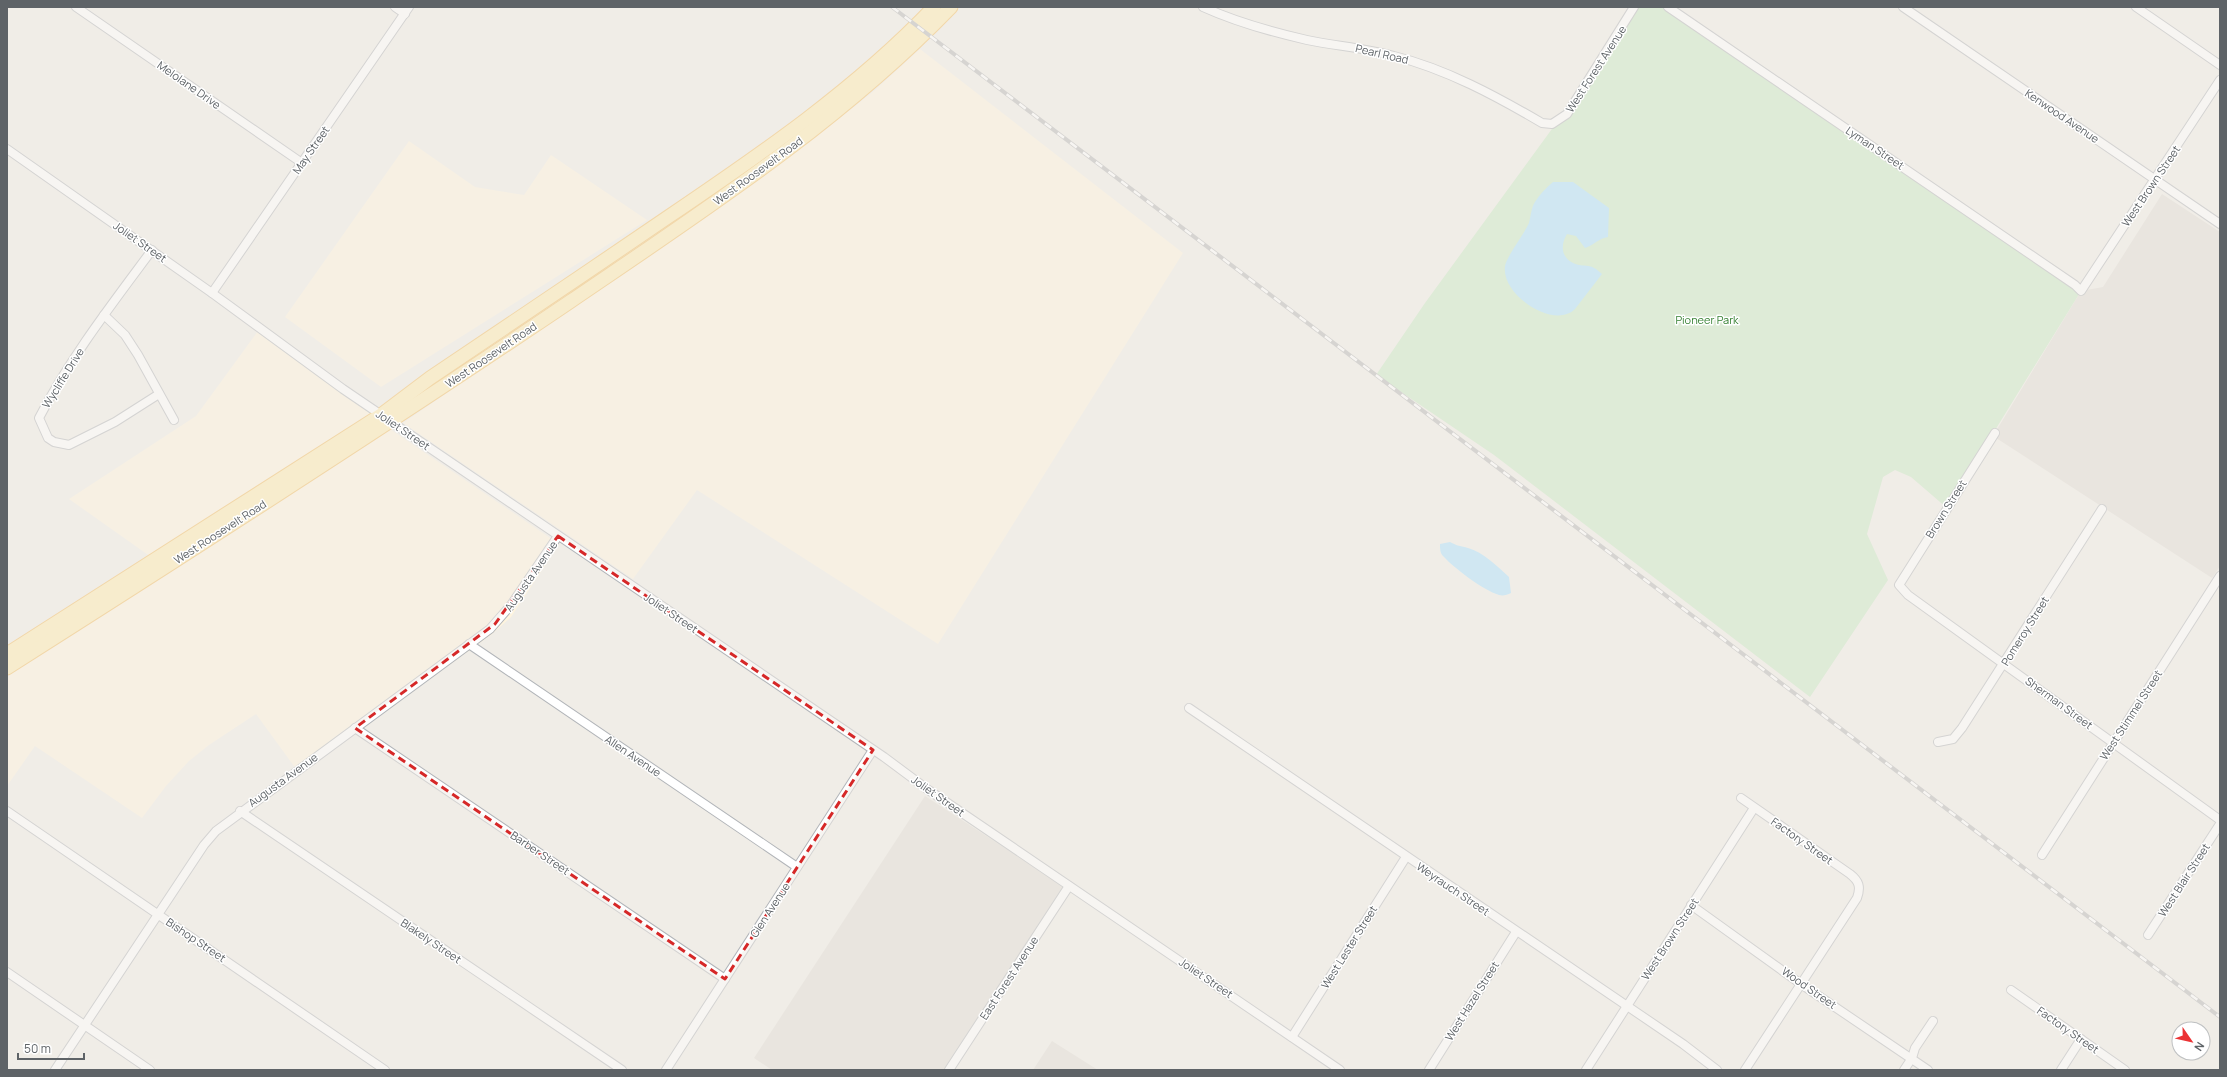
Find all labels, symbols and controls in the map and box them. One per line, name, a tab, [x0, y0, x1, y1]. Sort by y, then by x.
street label: West Forest Avenue	[1562, 22, 1630, 115]
street label: Pearl Road	[1354, 40, 1410, 67]
street label: Melolane Drive	[155, 57, 224, 112]
street label: Kenwood Avenue	[2022, 85, 2103, 146]
street label: May Street	[289, 123, 333, 177]
street label: Lyman Street	[1843, 123, 1907, 173]
street label: West Roosevelt Road	[710, 133, 806, 208]
street label: West Brown Street	[2118, 142, 2183, 229]
street label: Joliet Street	[111, 218, 170, 266]
park label: Pioneer Park	[1675, 312, 1739, 327]
street label: West Roosevelt Road	[442, 318, 539, 391]
street label: Wycliffe Drive	[38, 344, 87, 411]
street label: Joliet Street	[373, 406, 433, 453]
street label: Brown Street	[1922, 477, 1970, 541]
street label: West Roosevelt Road	[171, 496, 269, 567]
street label: Augusta Avenue	[501, 537, 561, 614]
street label: Joliet Street	[641, 589, 701, 636]
street label: Pomeroy Street	[1997, 593, 2052, 668]
street label: West Stimmel Street	[2096, 667, 2165, 763]
street label: Sherman Street	[2022, 673, 2096, 732]
street label: Allen Avenue	[602, 731, 665, 780]
street label: Augusta Avenue	[245, 749, 321, 810]
street label: Joliet Street	[909, 772, 968, 820]
street label: Factory Street	[1768, 814, 1836, 868]
street label: Barber Street	[508, 827, 573, 878]
street label: West Blair Street	[2154, 840, 2213, 919]
street label: Weyrauch Street	[1414, 859, 1493, 919]
street label: Glen Avenue	[746, 879, 793, 940]
street label: West Brown Street	[1637, 895, 1702, 983]
street label: West Lester Street	[1317, 902, 1380, 991]
street label: Bishop Street	[163, 914, 229, 965]
street label: Blakely Street	[398, 915, 465, 966]
street label: East Forest Avenue	[976, 933, 1042, 1022]
street label: Joliet Street	[1176, 954, 1236, 1001]
street label: West Hazel Street	[1441, 958, 1502, 1043]
street label: Wood Street	[1779, 963, 1840, 1012]
street label: Factory Street	[2034, 1003, 2102, 1057]
north arrow	[2171, 1021, 2211, 1061]
scale bar	[18, 1035, 84, 1061]
text: N	[2191, 1039, 2208, 1054]
text: 50 m	[24, 1040, 51, 1057]

